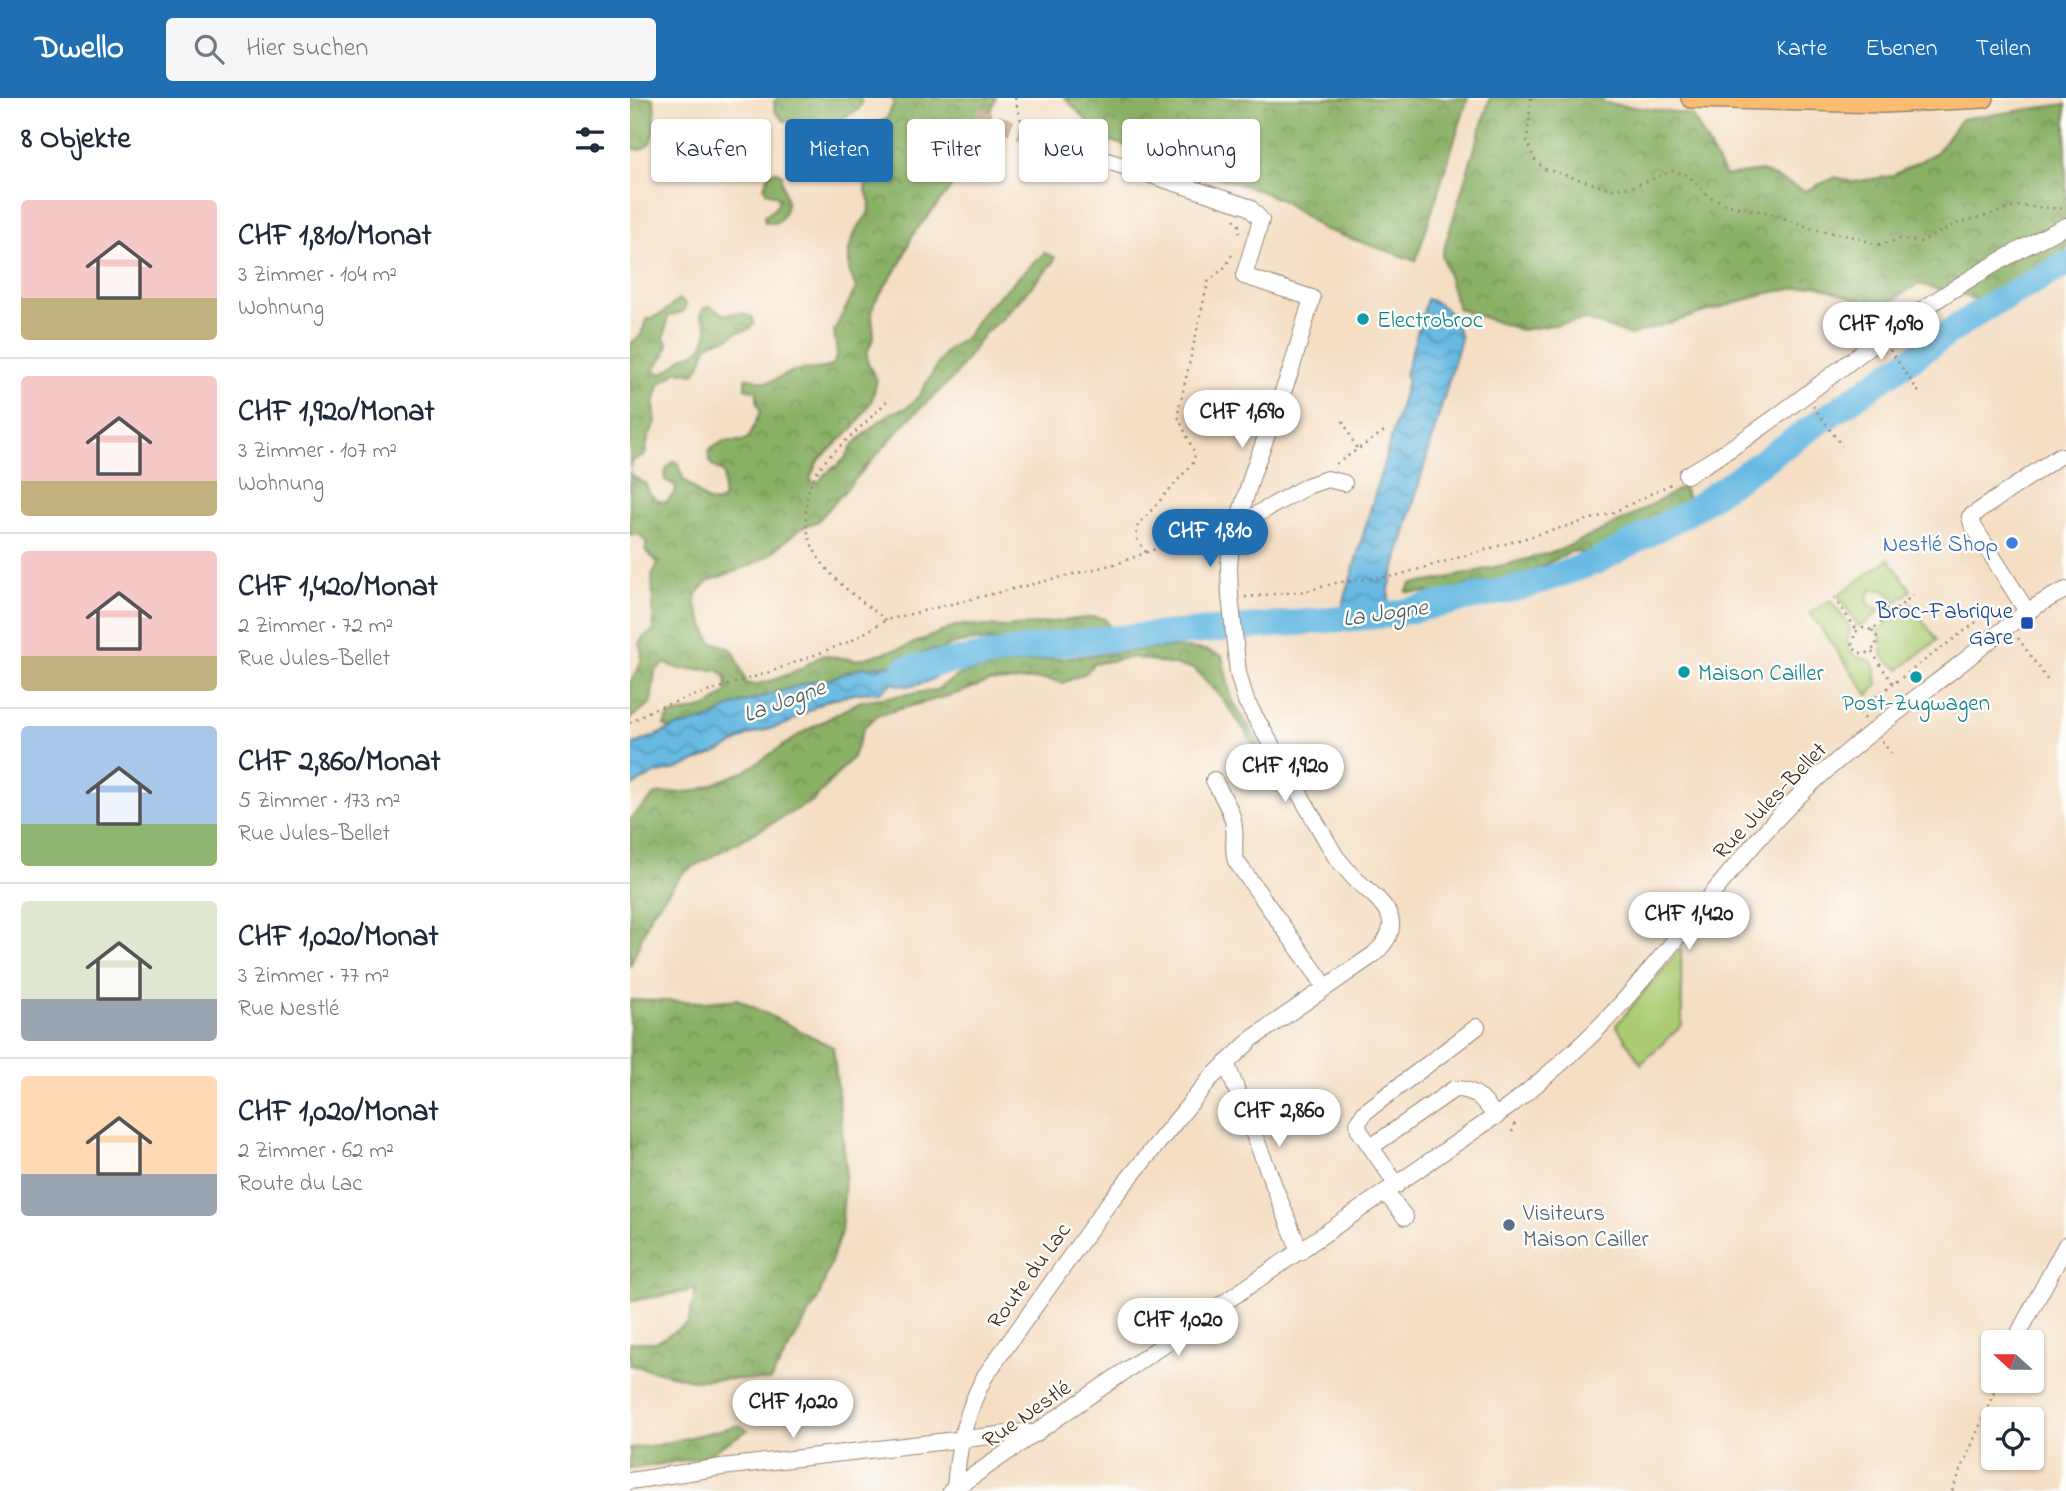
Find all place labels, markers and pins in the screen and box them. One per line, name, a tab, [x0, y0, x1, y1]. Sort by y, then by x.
pin: CHF 1,090	[1801, 302, 1961, 362]
place label: Electrobroc	[1377, 305, 1484, 338]
marker: Electrobroc	[1355, 311, 1371, 327]
pin: CHF 1,690	[1162, 390, 1322, 450]
pin: CHF 1,810	[1130, 510, 1290, 569]
place label: Nestlé Shop	[1883, 529, 1998, 562]
marker: Nestlé Shop	[2004, 535, 2020, 551]
place label: Broc-Fabrique Gare	[1875, 596, 2014, 655]
marker: Broc-Fabrique Gare	[2019, 615, 2035, 631]
place label: Maison Cailler	[1698, 658, 1824, 691]
marker: Maison Cailler	[1676, 664, 1692, 680]
marker: Post-Zugwagen	[1908, 669, 1924, 685]
place label: Post-Zugwagen	[1842, 688, 1990, 722]
pin: CHF 1,920	[1205, 744, 1365, 804]
pin: CHF 1,420	[1609, 892, 1769, 952]
pin: CHF 2,860	[1199, 1090, 1359, 1149]
place label: Visiteurs Maison Cailler	[1522, 1198, 1649, 1257]
marker: Visiteurs Maison Cailler	[1501, 1217, 1517, 1233]
pin: CHF 1,020	[1098, 1298, 1258, 1358]
pin: CHF 1,020	[713, 1380, 873, 1440]

